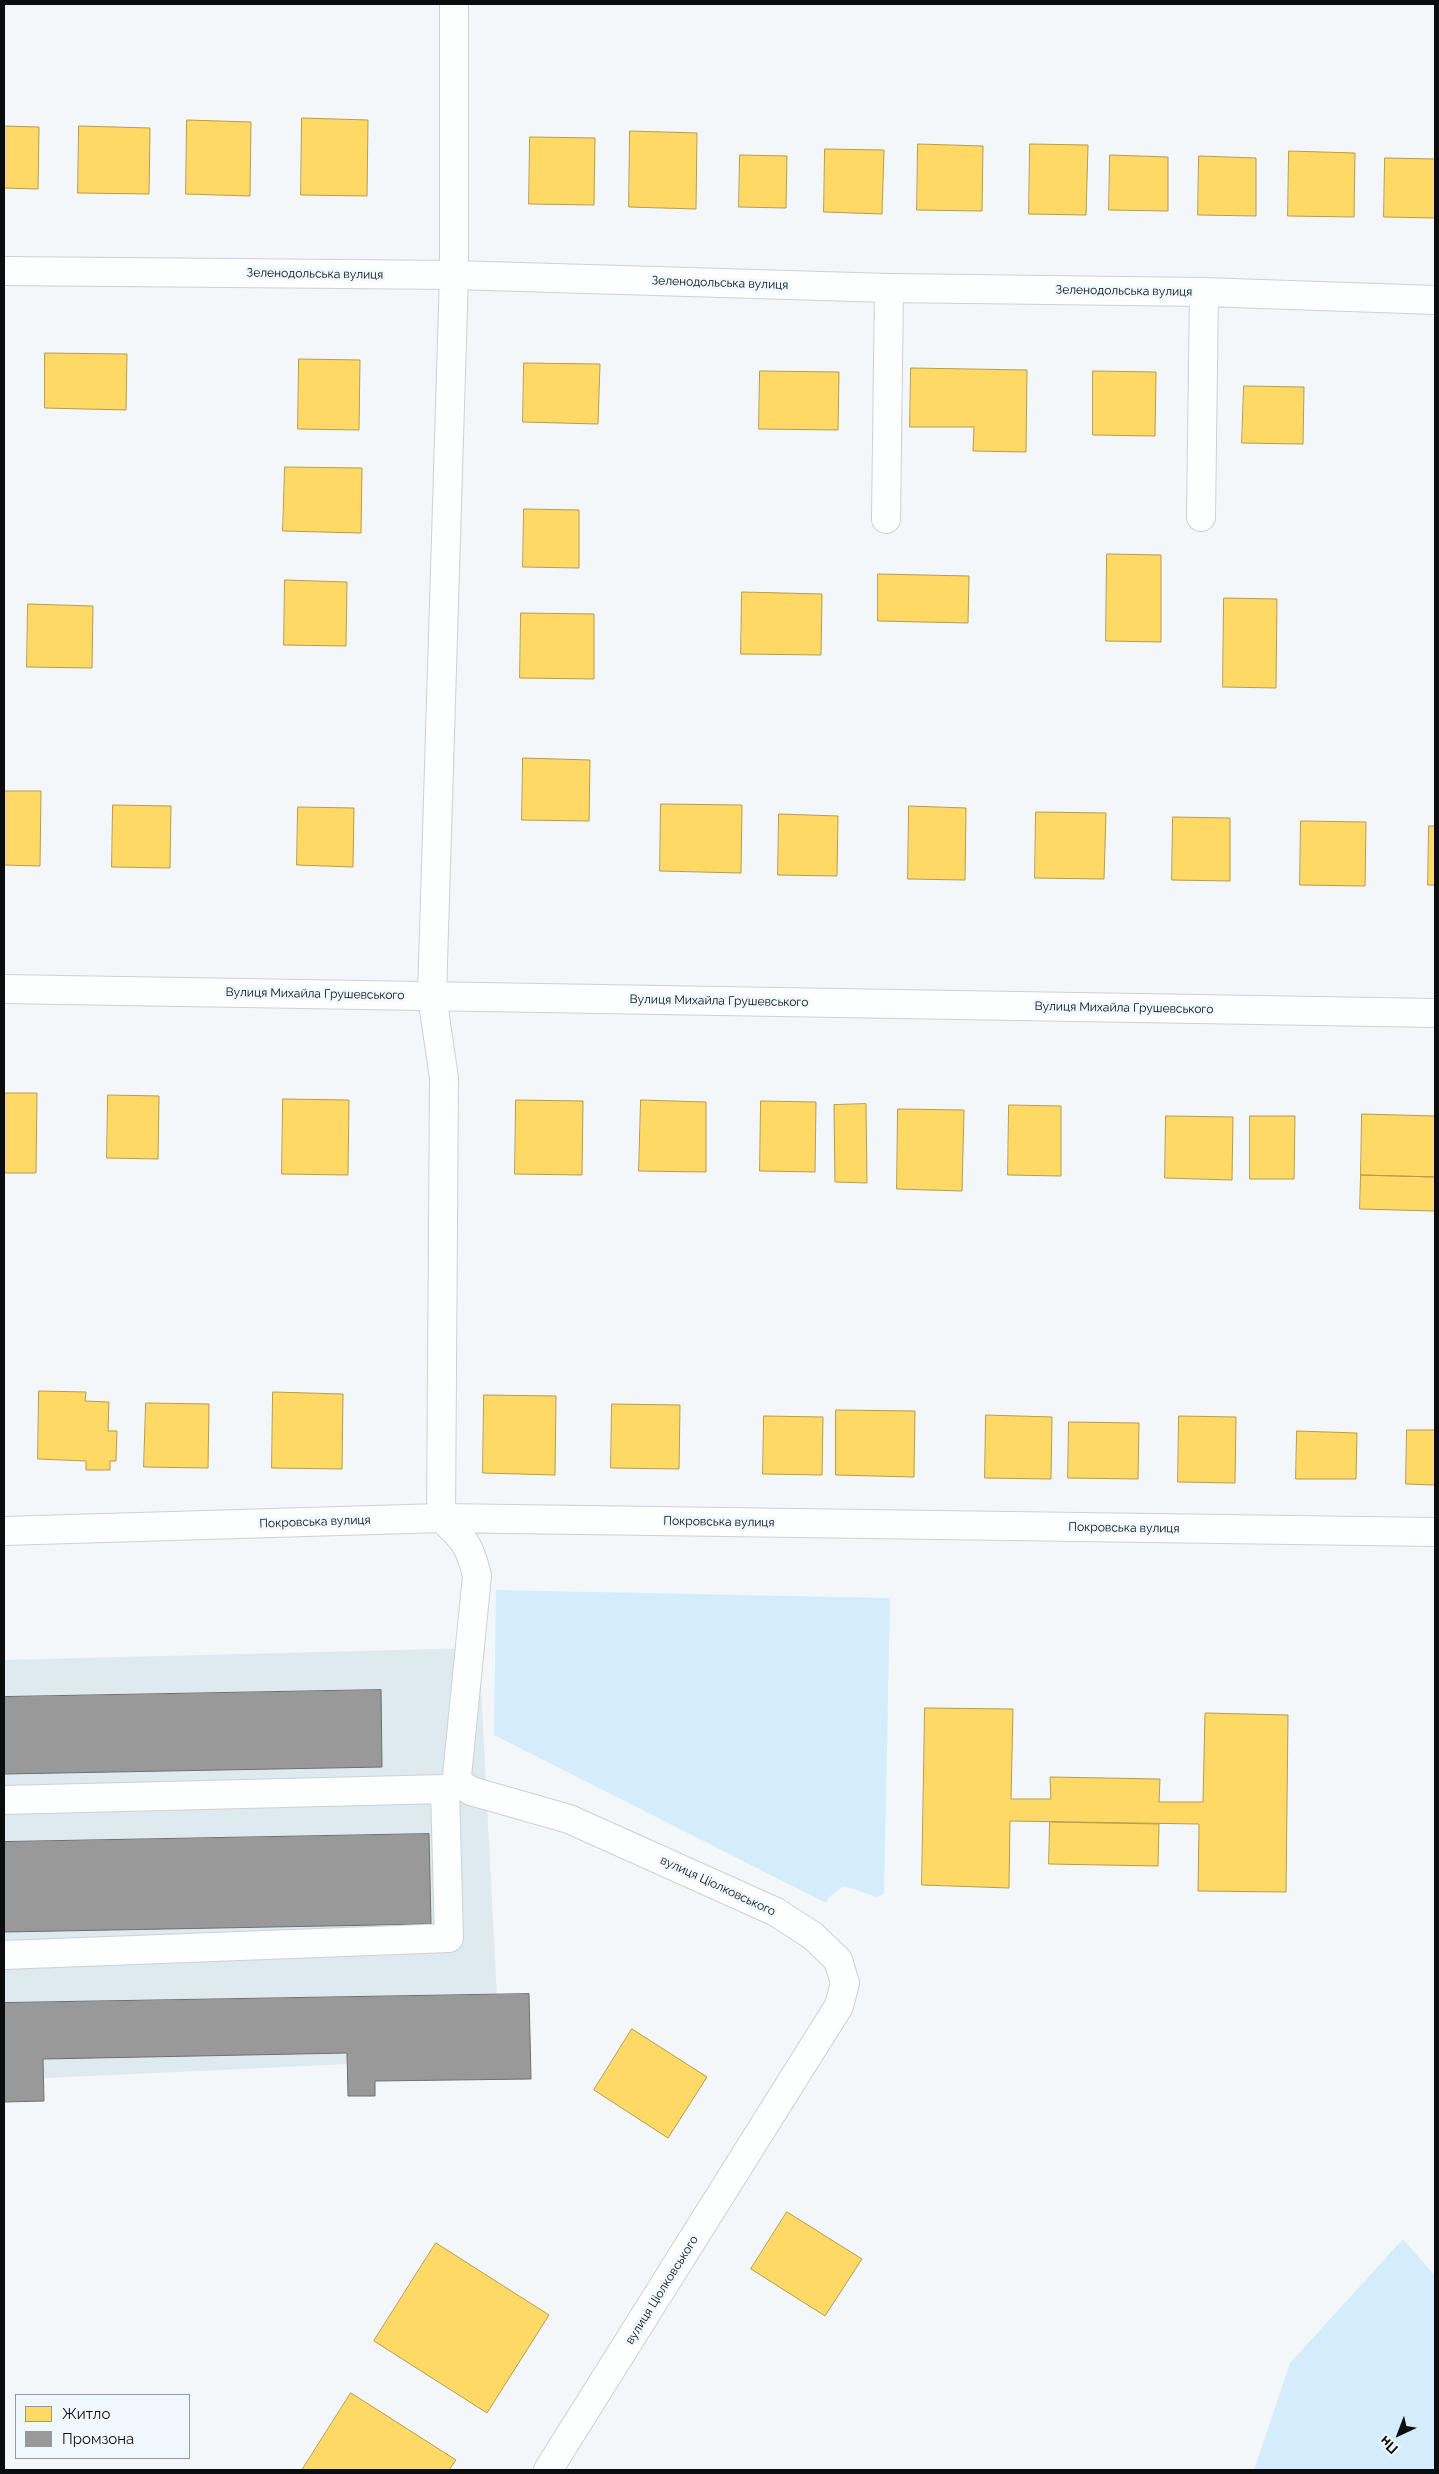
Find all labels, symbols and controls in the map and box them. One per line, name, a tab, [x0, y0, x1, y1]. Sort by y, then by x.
street label: Зеленодольська вулиця	[247, 266, 383, 282]
street label: Зеленодольська вулиця	[651, 273, 789, 293]
street label: Зеленодольська вулиця	[1056, 283, 1192, 299]
street label: Вулиця Михайла Грушевського	[225, 985, 405, 1003]
street label: Вулиця Михайла Грушевського	[629, 992, 809, 1010]
street label: Вулиця Михайла Грушевського	[1034, 999, 1214, 1017]
street label: Покровська вулиця	[259, 1513, 371, 1531]
street label: Покровська вулиця	[663, 1514, 775, 1530]
street label: Покровська вулиця	[1068, 1520, 1180, 1536]
street label: вулиця Ціолковського	[658, 1853, 778, 1919]
street label: вулиця Ціолковського	[623, 2233, 701, 2347]
legend	[15, 2394, 190, 2459]
text: Житло	[62, 2405, 110, 2423]
north arrow	[1374, 2409, 1424, 2459]
text: Промзона	[62, 2430, 134, 2448]
text: Пн	[1377, 2433, 1401, 2457]

